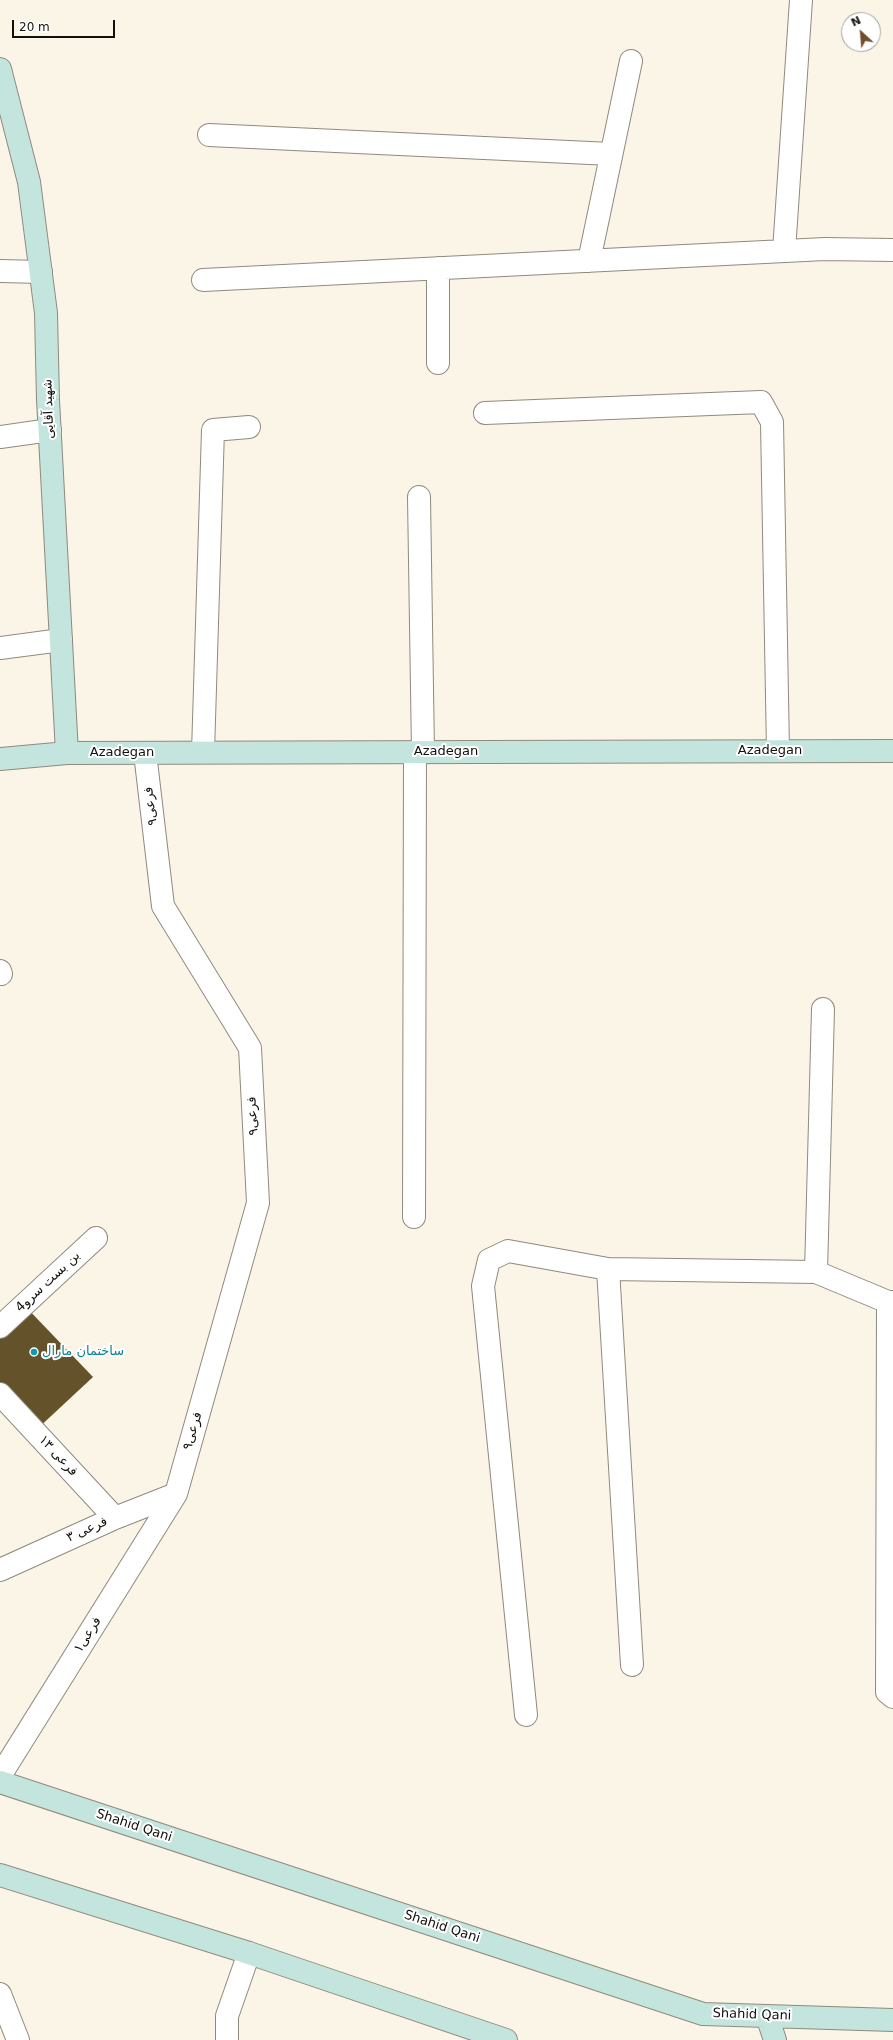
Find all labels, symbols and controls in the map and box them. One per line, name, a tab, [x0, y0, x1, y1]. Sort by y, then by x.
scale bar	[14, 12, 117, 38]
north arrow	[841, 12, 881, 52]
text: N	[849, 14, 863, 30]
text: 20 m	[19, 20, 50, 34]
street label: شهید آقایی	[40, 379, 58, 439]
street label: Azadegan	[738, 743, 802, 759]
street label: Azadegan	[414, 744, 478, 760]
street label: Azadegan	[90, 745, 154, 761]
street label: فرعی۹	[141, 786, 161, 826]
street label: فرعی۹	[244, 1096, 262, 1136]
street label: بن بست سرو4	[13, 1248, 83, 1316]
place label: ساختمان مارال	[42, 1344, 124, 1360]
marker: ساختمان مارال	[29, 1347, 39, 1357]
street label: فرعی۹	[180, 1410, 206, 1452]
street label: فرعی ۱۳	[35, 1432, 81, 1480]
street label: فرعی ۳	[64, 1514, 110, 1546]
street label: فرعی۱	[71, 1614, 105, 1656]
street label: Shahid Qani	[94, 1806, 174, 1846]
street label: Shahid Qani	[402, 1907, 482, 1947]
street label: Shahid Qani	[712, 2006, 792, 2024]

